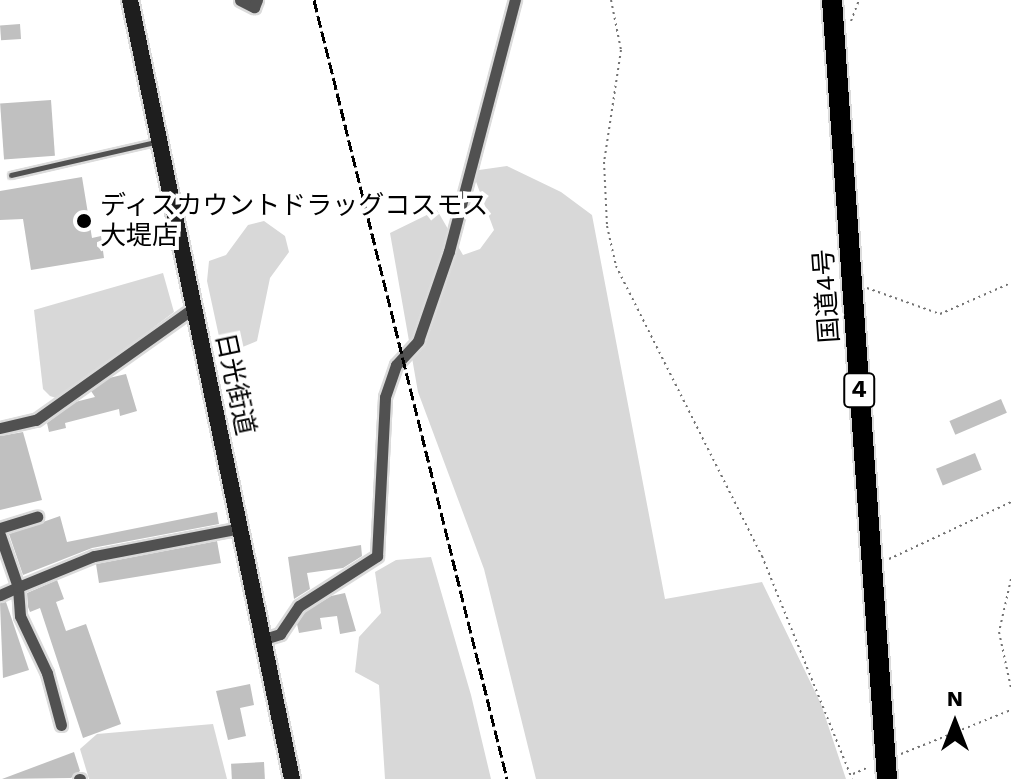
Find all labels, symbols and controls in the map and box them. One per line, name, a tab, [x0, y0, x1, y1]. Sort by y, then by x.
place label: ディスカウントドラッグコスモス 大堤店	[100, 190, 490, 252]
marker: ディスカウントドラッグコスモス 大堤店	[75, 212, 93, 230]
street label: 国道4号	[808, 248, 846, 344]
street label: 日光街道	[209, 330, 261, 438]
road number: 4	[843, 370, 875, 410]
north arrow	[915, 683, 995, 763]
text: N	[947, 686, 963, 711]

